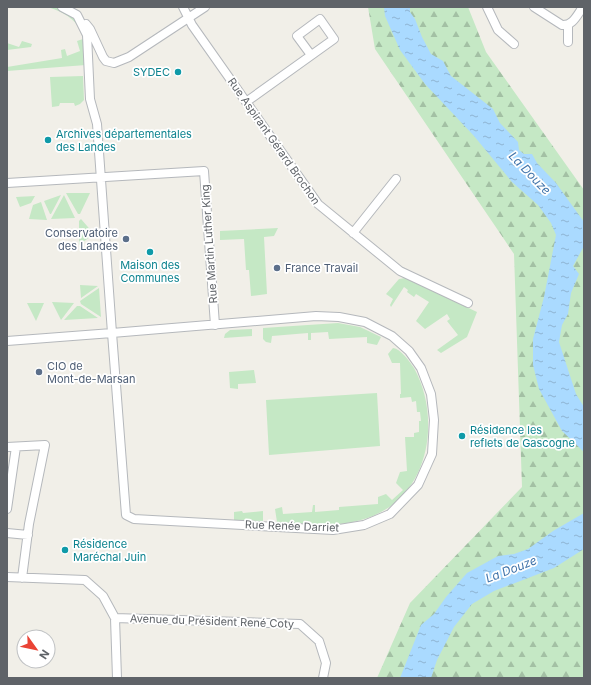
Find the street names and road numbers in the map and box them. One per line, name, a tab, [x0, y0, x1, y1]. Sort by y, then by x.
street label: Rue Aspirant Gérard Brochon	[225, 75, 323, 207]
street label: Rue Martin Luther King	[198, 184, 220, 304]
street label: Rue Renée Darriet	[245, 517, 340, 535]
street label: Avenue du Président René Coty	[130, 611, 294, 631]

